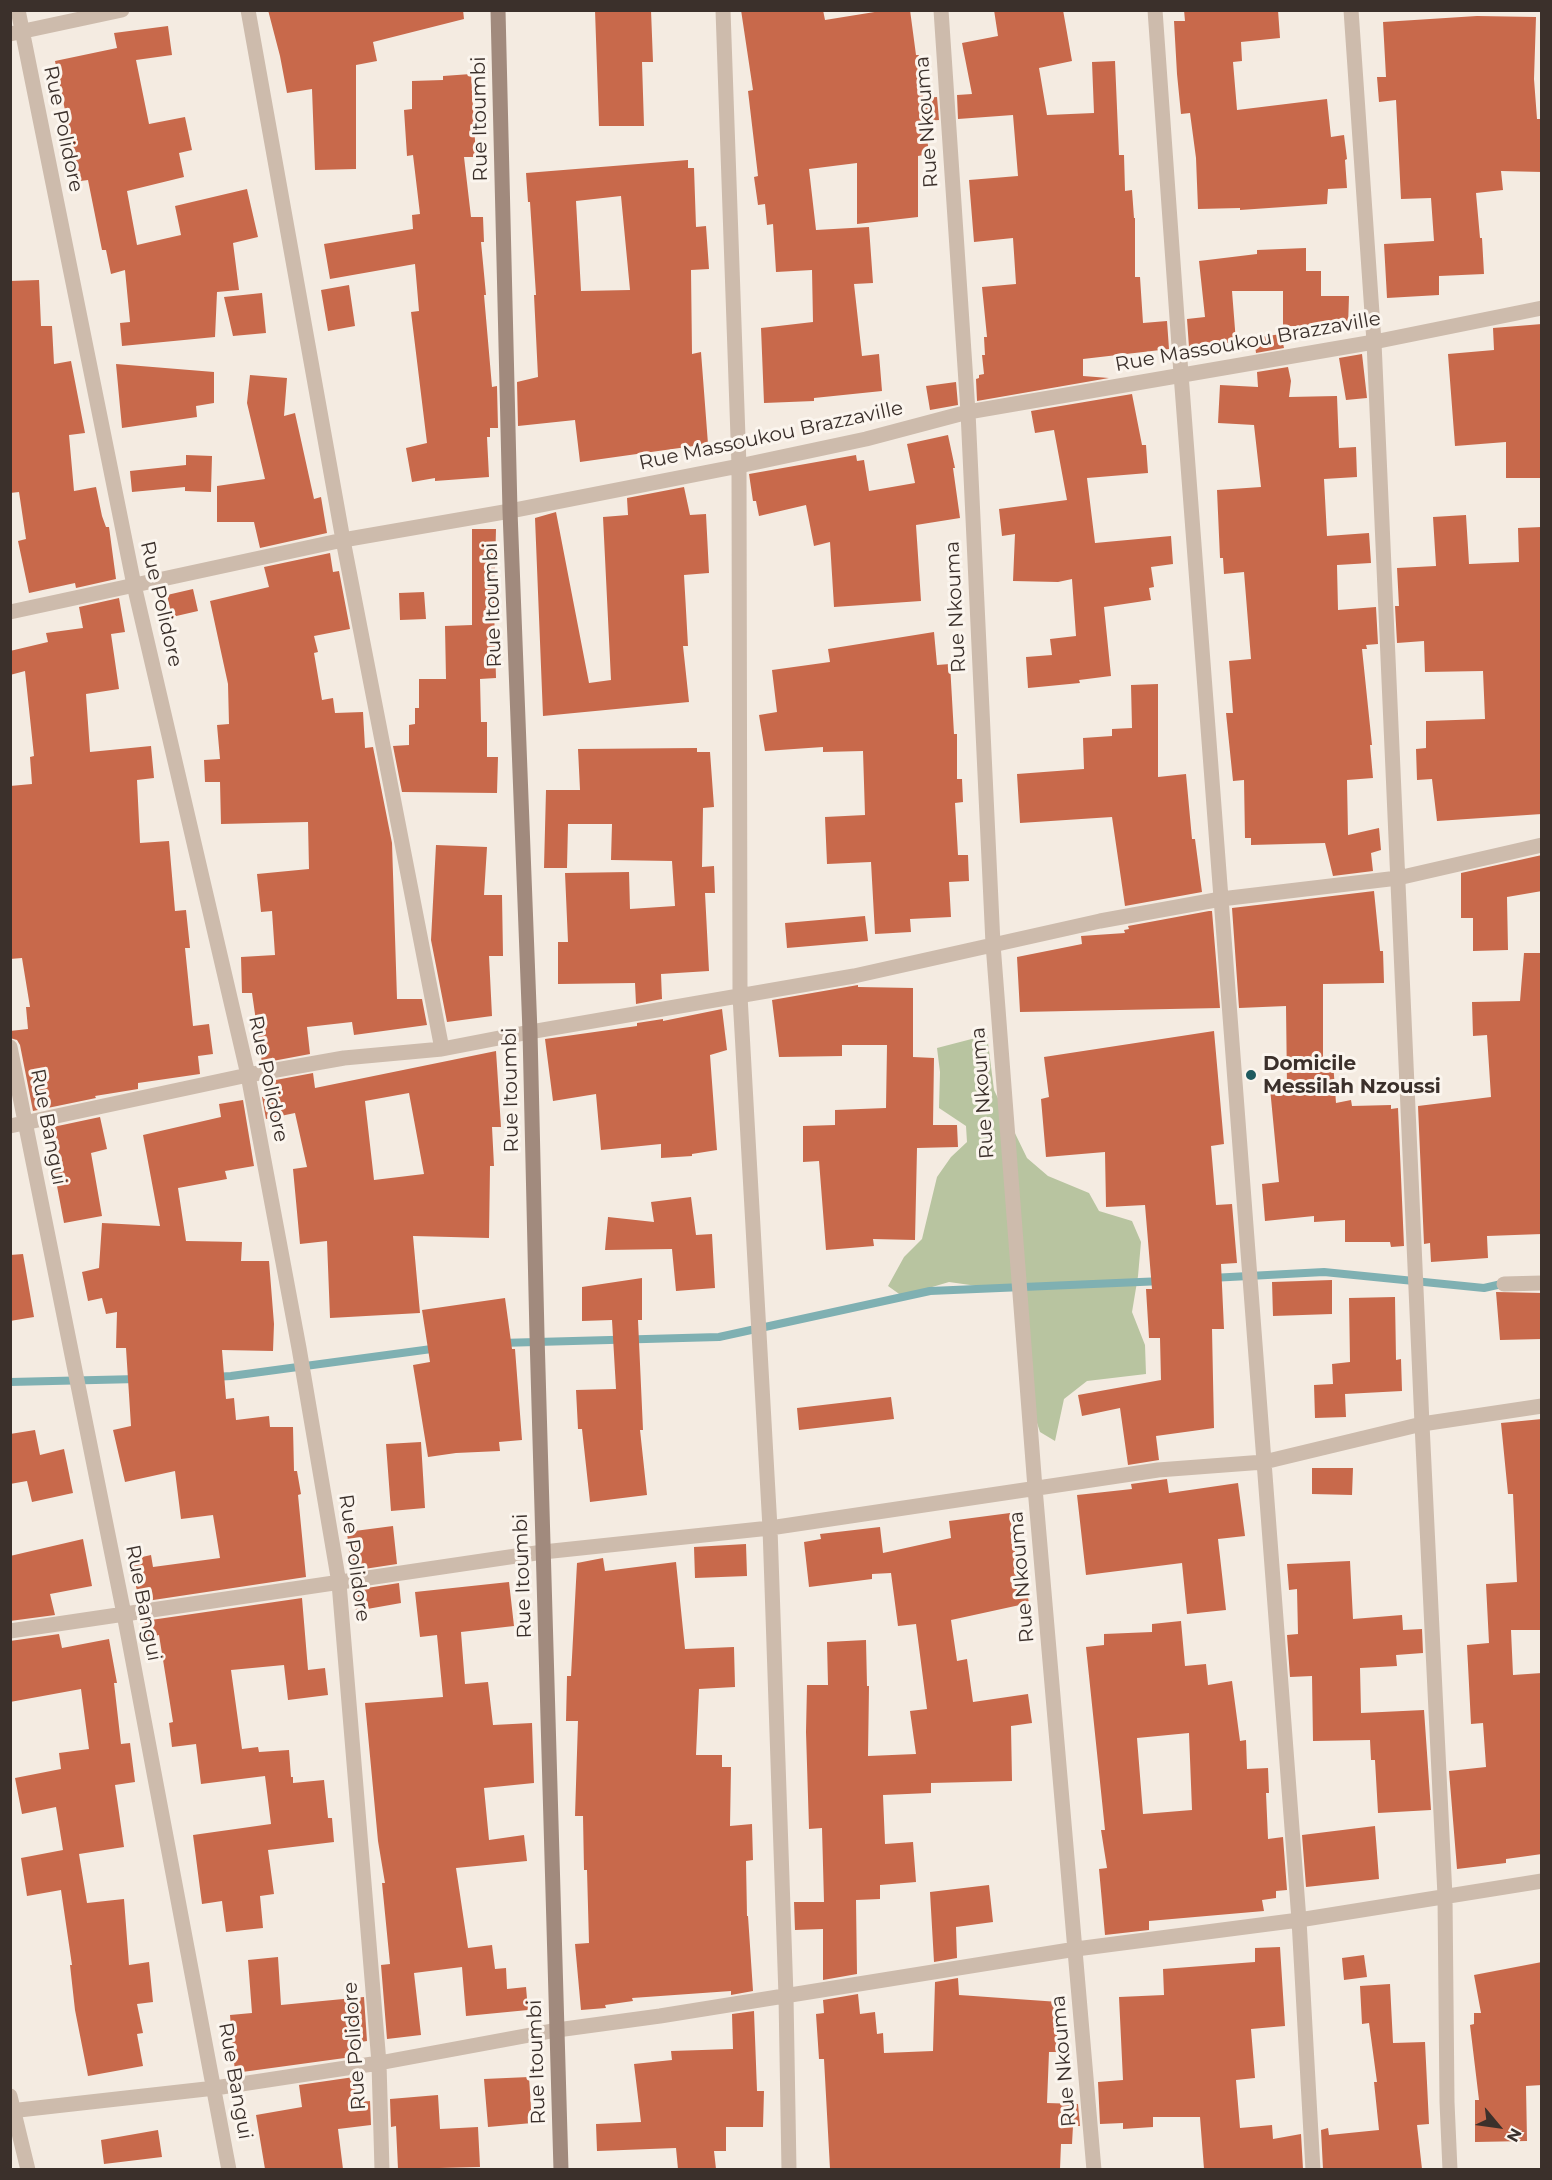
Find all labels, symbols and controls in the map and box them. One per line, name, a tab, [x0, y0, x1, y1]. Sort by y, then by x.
street label: Rue Nkouma	[910, 55, 944, 189]
street label: Rue Itoumbi	[467, 56, 493, 182]
street label: Rue Polidore	[38, 64, 88, 194]
street label: Rue Massoukou Brazzaville	[1113, 307, 1383, 377]
street label: Rue Massoukou Brazzaville	[637, 396, 905, 476]
street label: Rue Polidore	[135, 539, 187, 669]
street label: Rue Nkouma	[941, 540, 971, 674]
street label: Rue Itoumbi	[479, 542, 507, 668]
street label: Rue Polidore	[243, 1014, 293, 1144]
street label: Rue Nkouma	[966, 1026, 1000, 1160]
street label: Rue Itoumbi	[498, 1027, 524, 1153]
place label: Domicile Messilah Nzoussi	[1263, 1052, 1441, 1099]
street label: Rue Bangui	[25, 1067, 71, 1187]
marker: Domicile Messilah Nzoussi	[1244, 1068, 1258, 1082]
street label: Rue Polidore	[333, 1493, 375, 1623]
street label: Rue Nkouma	[1004, 1510, 1040, 1644]
street label: Rue Itoumbi	[509, 1513, 537, 1639]
street label: Rue Bangui	[120, 1543, 166, 1663]
street label: Rue Polidore	[339, 1981, 371, 2111]
street label: Rue Nkouma	[1046, 1994, 1082, 2128]
street label: Rue Itoumbi	[523, 1999, 551, 2125]
street label: Rue Bangui	[213, 2021, 257, 2141]
north arrow	[1468, 2096, 1528, 2156]
text: N	[1503, 2125, 1526, 2145]

